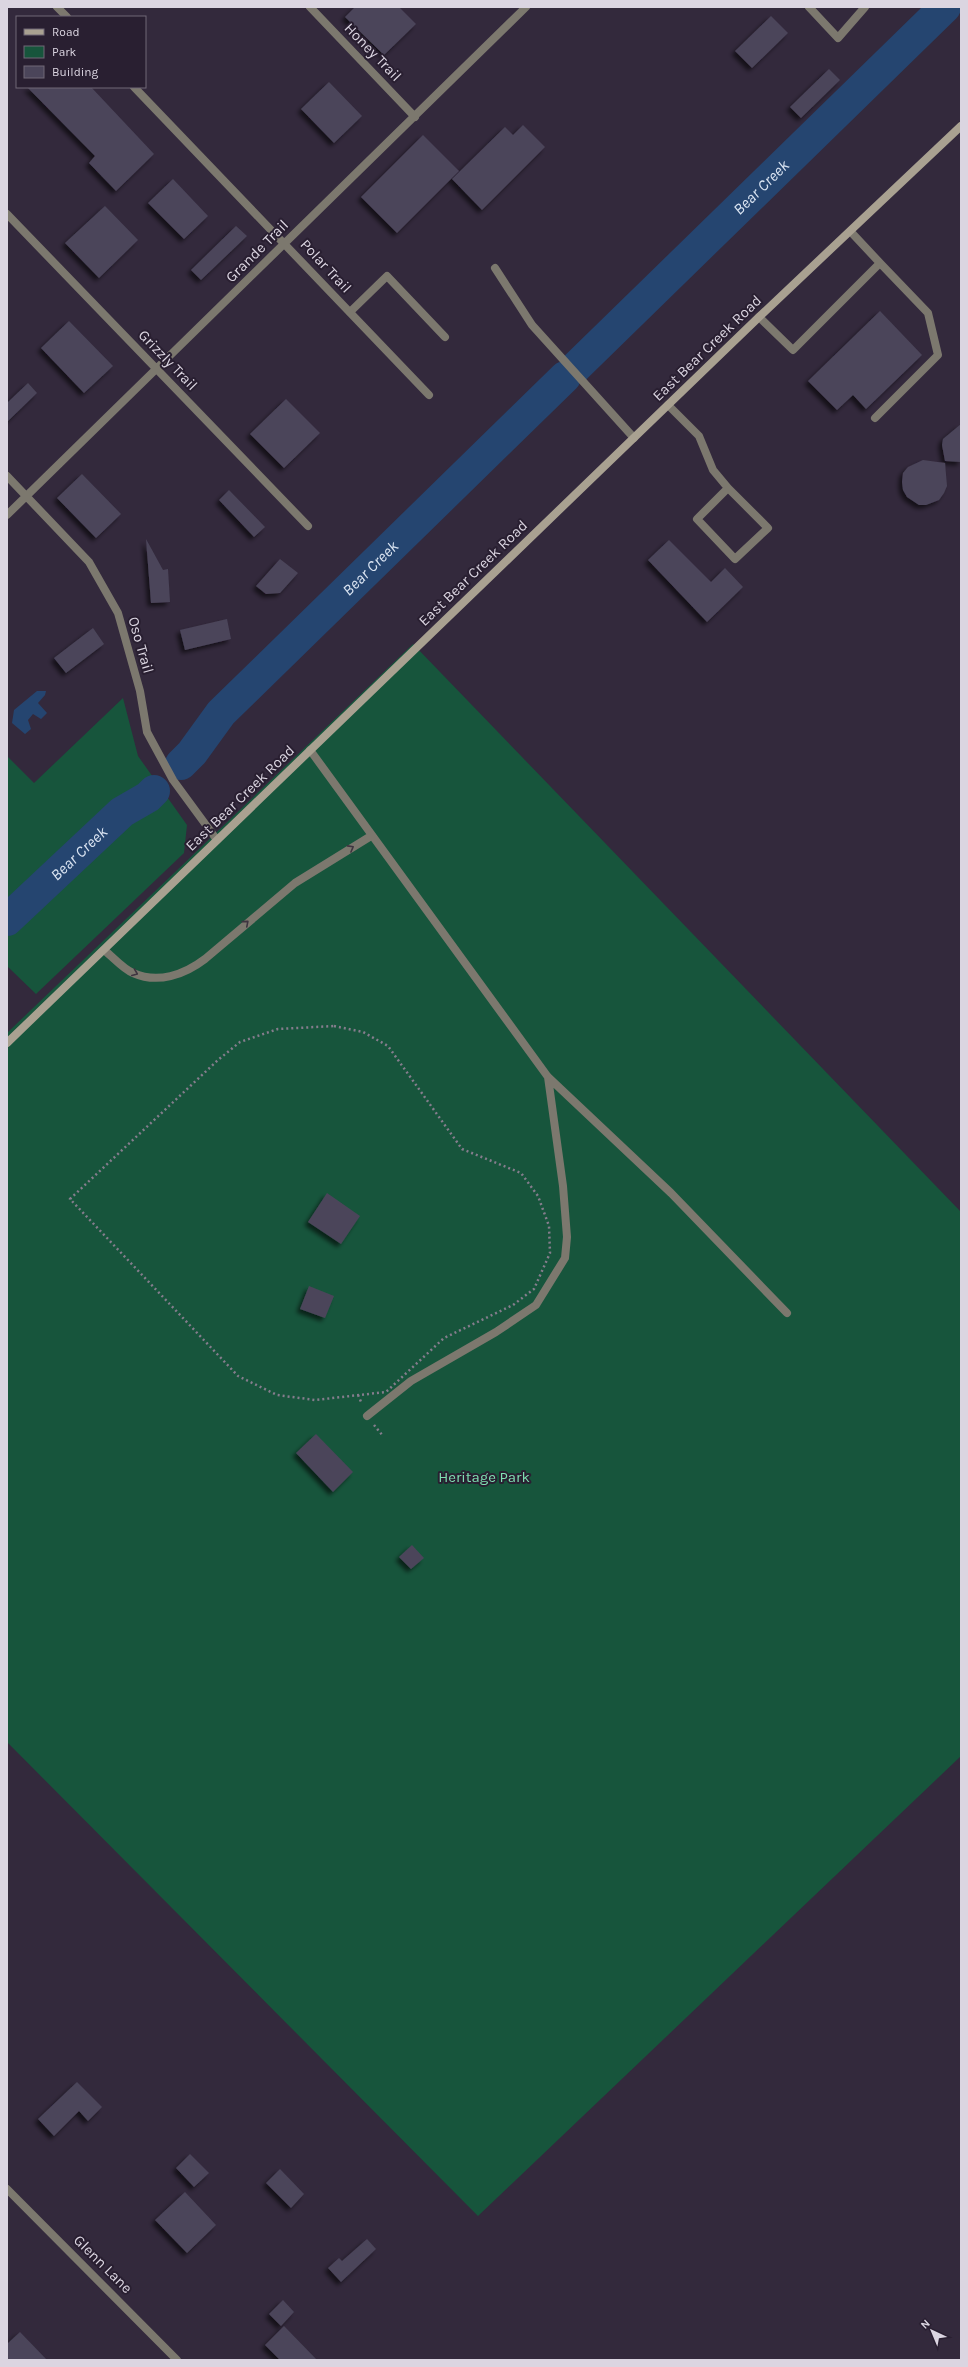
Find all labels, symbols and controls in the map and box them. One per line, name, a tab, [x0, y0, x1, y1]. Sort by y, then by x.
legend	[16, 16, 146, 88]
street label: Honey Trail	[341, 19, 405, 85]
text: Road	[52, 25, 80, 39]
text: Park	[52, 45, 77, 59]
text: Building	[52, 65, 99, 79]
water label: Bear Creek	[729, 155, 794, 219]
street label: Grande Trail	[222, 216, 292, 286]
street label: Polar Trail	[297, 235, 355, 297]
street label: East Bear Creek Road	[649, 291, 765, 405]
street label: Grizzly Trail	[135, 326, 201, 394]
street label: East Bear Creek Road	[415, 516, 531, 630]
water label: Bear Creek	[338, 536, 403, 600]
street label: Oso Trail	[124, 615, 158, 675]
street label: East Bear Creek Road	[182, 741, 298, 855]
water label: Bear Creek	[46, 822, 112, 884]
one-way arrow	[347, 845, 354, 852]
one-way arrow	[241, 921, 249, 928]
one-way arrow	[131, 968, 138, 976]
park label: Heritage Park	[438, 1468, 530, 1486]
street label: Glenn Lane	[70, 2231, 136, 2297]
north arrow	[912, 2311, 952, 2351]
text: N	[918, 2317, 933, 2332]

